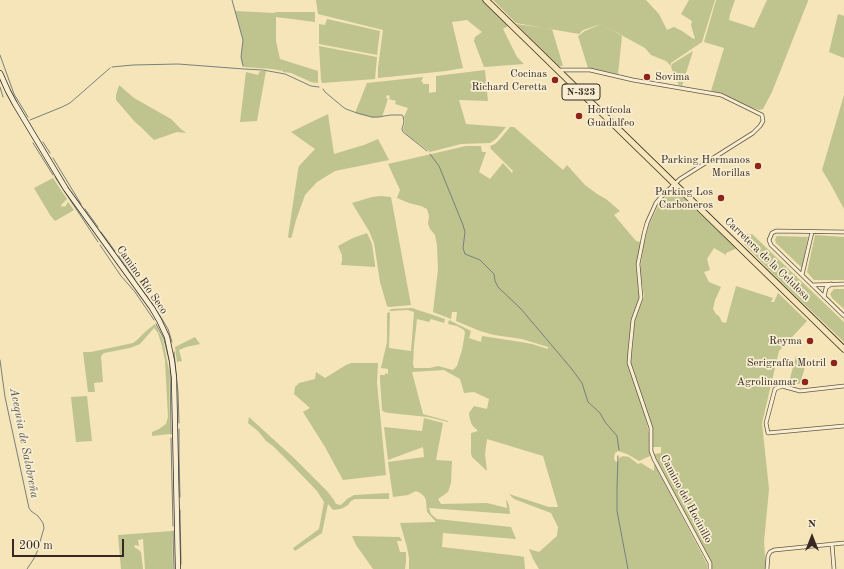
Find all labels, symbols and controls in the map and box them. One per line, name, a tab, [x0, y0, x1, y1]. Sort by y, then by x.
place label: Cocinas Richard Ceretta	[471, 67, 547, 93]
place label: Sovima	[655, 70, 690, 84]
marker: Sovima	[642, 72, 652, 82]
marker: Cocinas Richard Ceretta	[550, 75, 560, 85]
road number: N-323	[562, 84, 600, 100]
place label: Hortícola Guadalfeo	[587, 103, 635, 129]
marker: Hortícola Guadalfeo	[574, 111, 584, 121]
place label: Parking Hermanos Morillas	[661, 153, 750, 179]
marker: Parking Hermanos Morillas	[753, 161, 763, 171]
place label: Parking Los Carboneros	[655, 185, 713, 211]
marker: Parking Los Carboneros	[716, 193, 726, 203]
street label: Carretera de la Celulosa	[721, 215, 813, 303]
street label: Camino Río Seco	[114, 243, 170, 317]
place label: Reyma	[769, 334, 802, 348]
marker: Reyma	[805, 336, 815, 346]
place label: Serigrafía Motril	[747, 356, 826, 370]
marker: Serigrafía Motril	[829, 358, 839, 368]
place label: Agrolinamar	[737, 375, 797, 389]
marker: Agrolinamar	[800, 377, 810, 387]
water label: Acequia de Salobreña	[6, 387, 42, 499]
street label: Camino del Hocinillo	[657, 453, 715, 545]
north arrow	[792, 517, 832, 557]
text: N	[808, 519, 816, 530]
scale bar	[14, 531, 126, 557]
text: 200 m	[19, 540, 53, 552]

